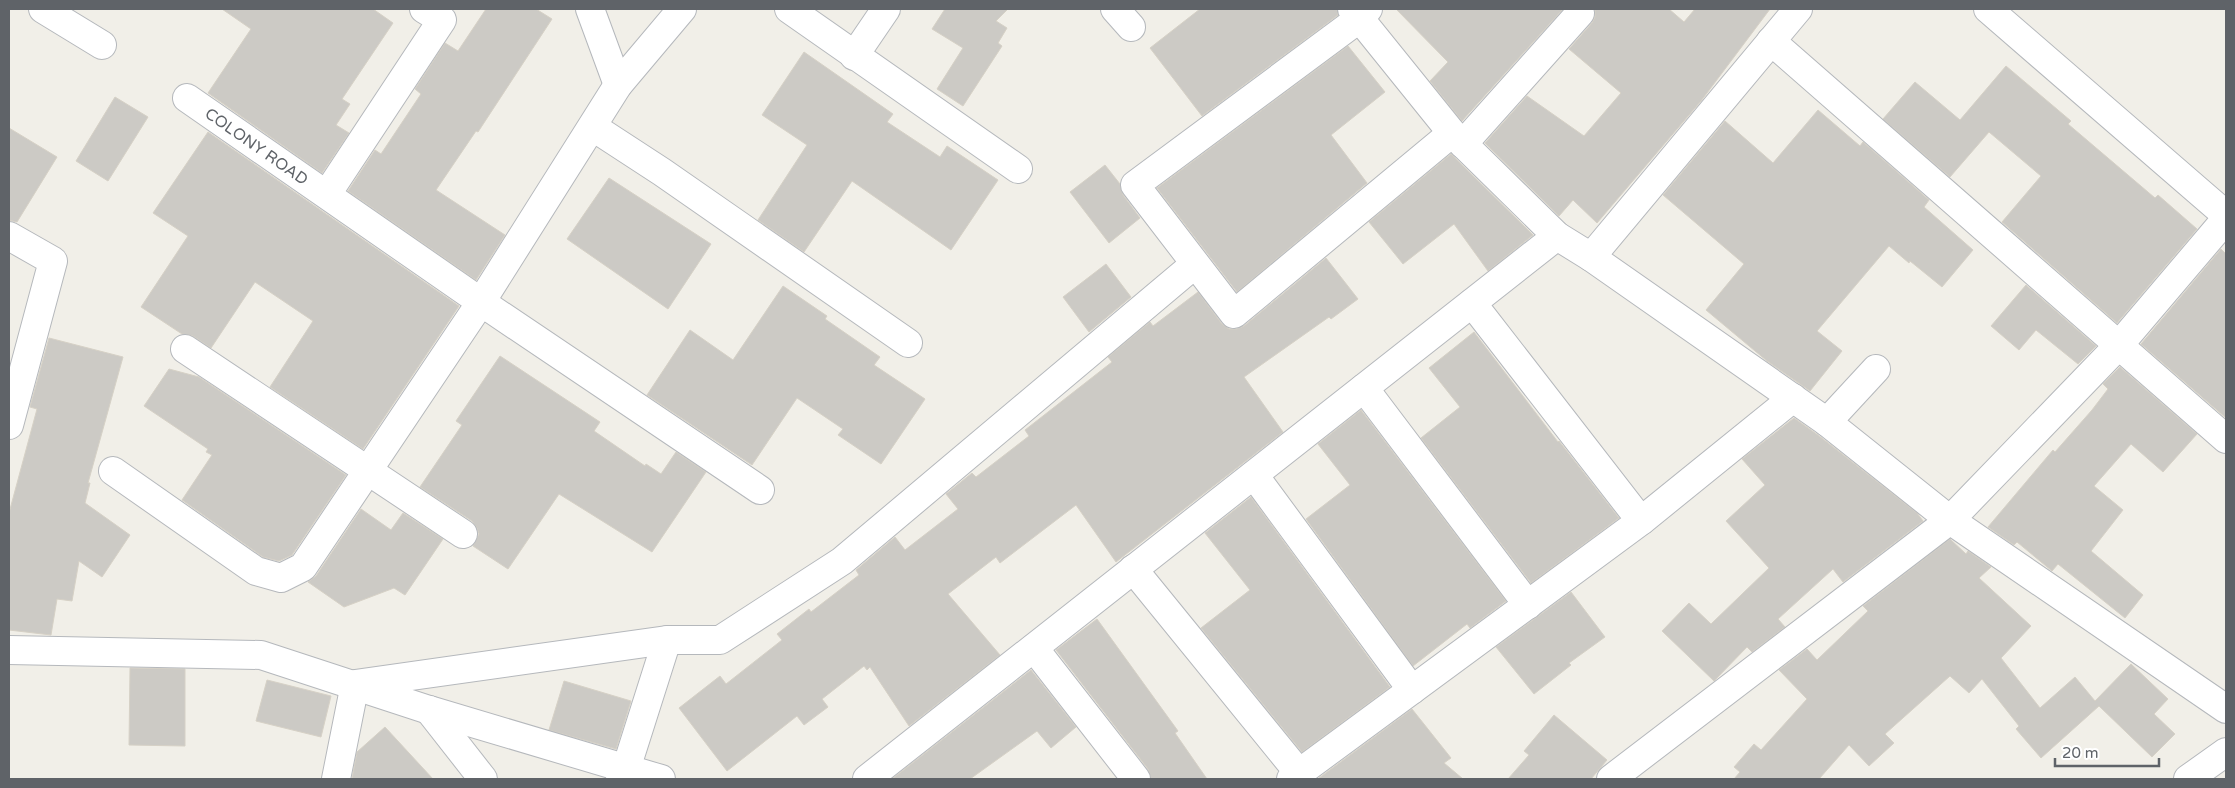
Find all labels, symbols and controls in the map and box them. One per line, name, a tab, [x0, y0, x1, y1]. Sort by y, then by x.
street label: COLONY ROAD	[201, 104, 312, 190]
scale bar	[2055, 736, 2159, 768]
text: 20 m	[2062, 744, 2099, 762]

